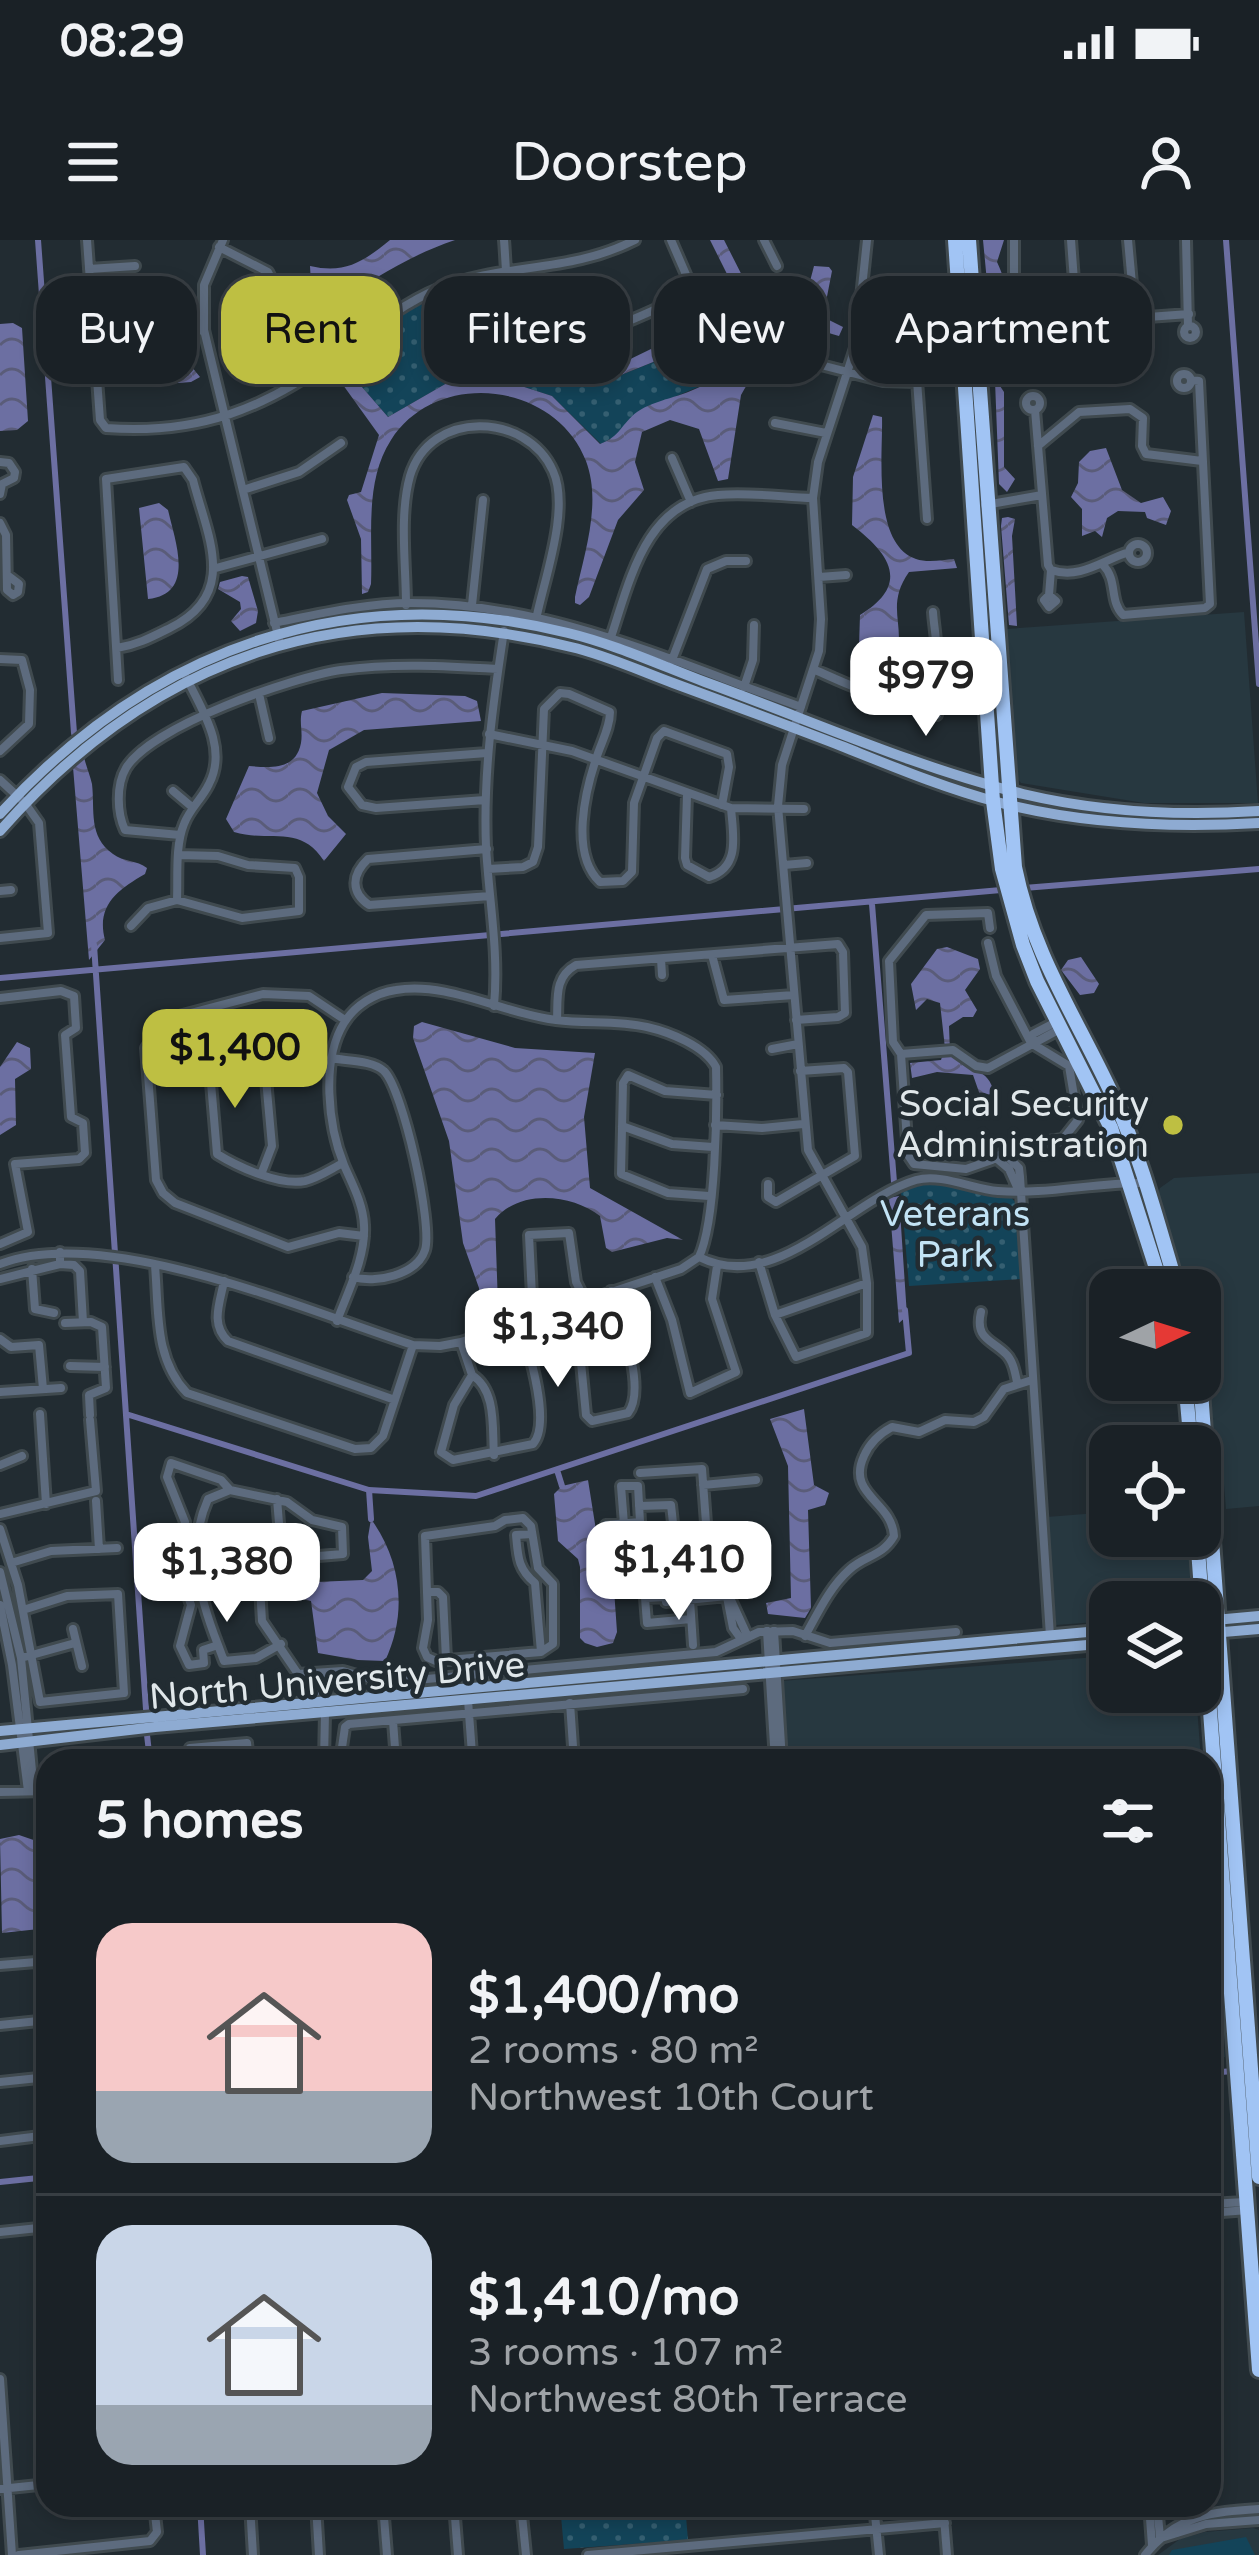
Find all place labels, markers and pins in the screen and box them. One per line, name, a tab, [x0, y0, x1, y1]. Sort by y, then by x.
pin: $979	[855, 637, 997, 739]
pin: $1,400	[137, 1009, 333, 1111]
place label: Social Security Administration	[896, 1083, 1149, 1167]
marker: Social Security Administration	[1160, 1112, 1186, 1138]
pin: $1,340	[460, 1288, 656, 1390]
pin: $1,410	[581, 1521, 777, 1623]
pin: $1,380	[129, 1523, 325, 1625]

